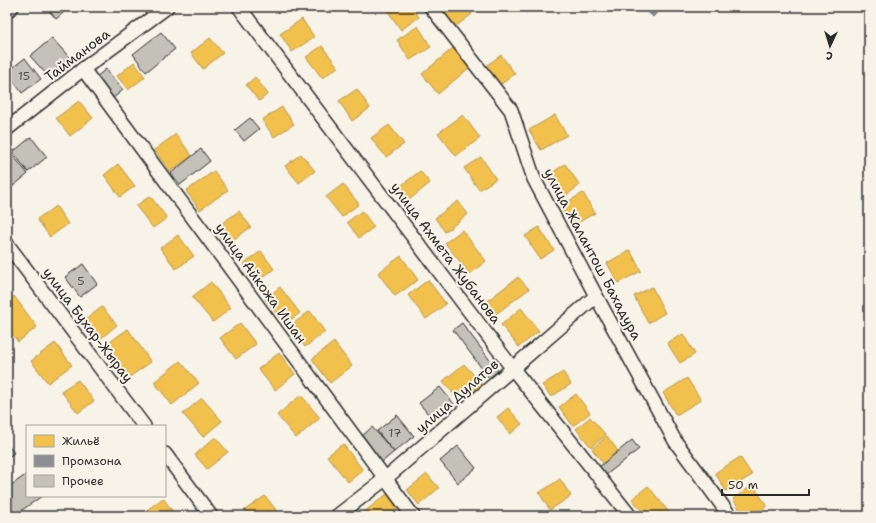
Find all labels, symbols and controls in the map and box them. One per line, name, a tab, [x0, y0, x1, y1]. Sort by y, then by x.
street label: Тайманова	[41, 24, 114, 85]
north arrow	[810, 26, 850, 66]
text: С	[825, 48, 833, 63]
house number: 15	[18, 68, 30, 84]
street label: улица Жалантош Бахадура	[540, 165, 646, 343]
street label: улица Ахмета Жубанова	[387, 179, 505, 328]
street label: улица Айкожа Ишан	[211, 219, 311, 347]
street label: улица Бухар-Жырау	[39, 264, 137, 386]
house number: 5	[77, 273, 85, 289]
street label: улица Дулатов	[412, 355, 502, 437]
legend	[26, 425, 166, 497]
house number: 17	[389, 425, 401, 441]
text: Жильё	[62, 433, 100, 449]
text: Промзона	[62, 453, 122, 469]
scale bar	[722, 471, 809, 497]
text: Прочее	[62, 473, 104, 489]
text: 50 m	[728, 477, 758, 493]

